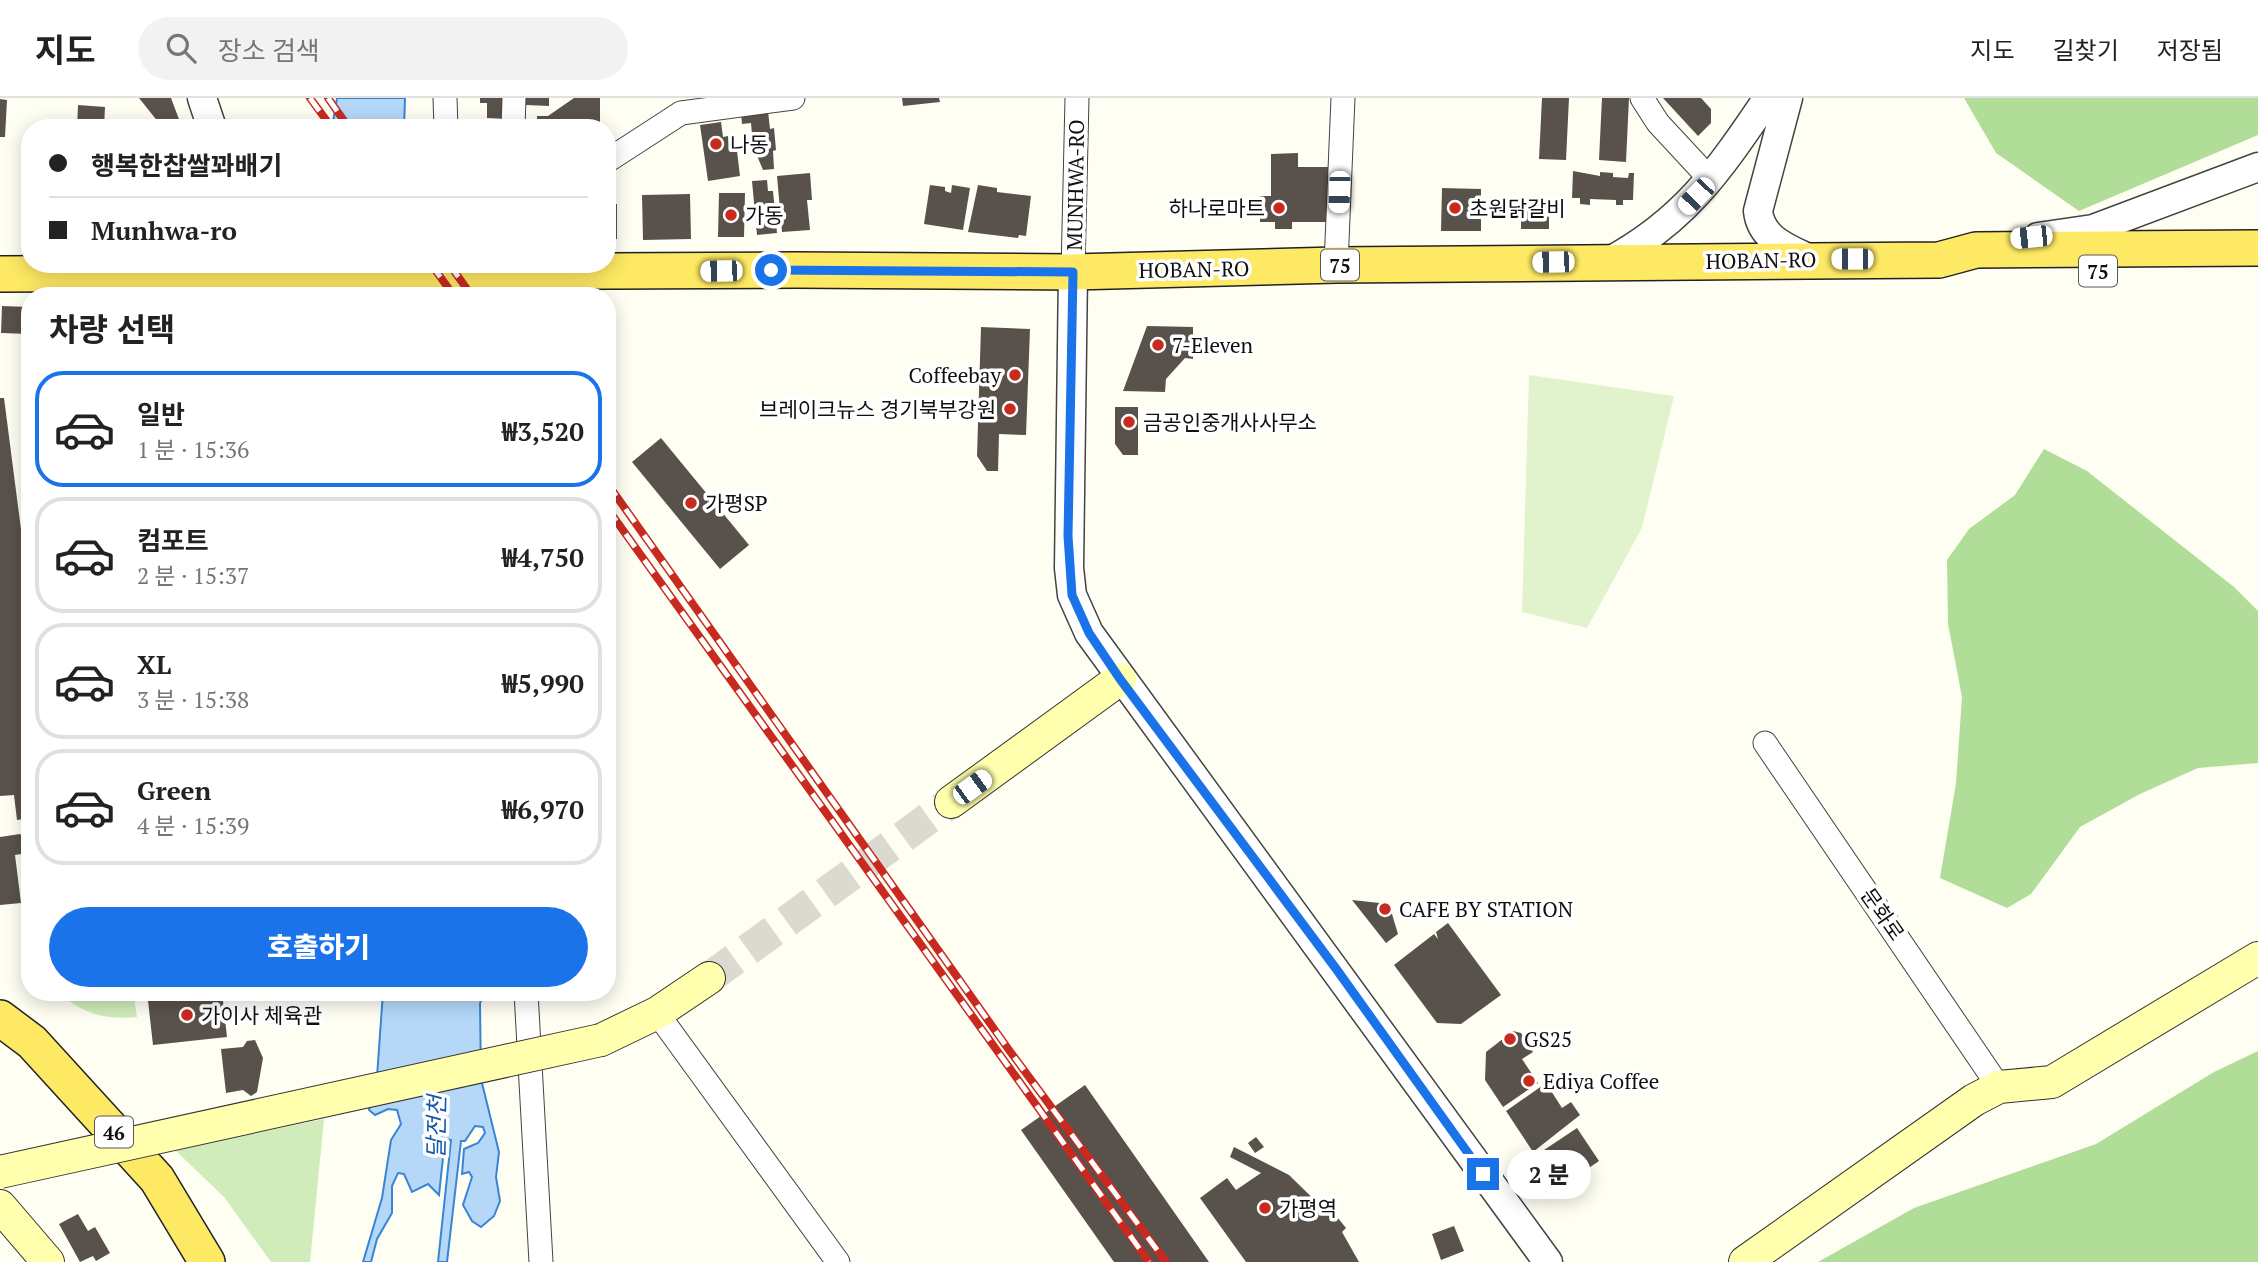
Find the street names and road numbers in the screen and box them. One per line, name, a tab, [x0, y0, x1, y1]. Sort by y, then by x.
street label: MUNHWA-RO	[1060, 119, 1090, 251]
street label: HOBAN-RO	[1705, 245, 1817, 275]
road number: 75	[1321, 250, 1359, 280]
street label: HOBAN-RO	[1138, 254, 1250, 284]
road number: 75	[2079, 256, 2117, 286]
street label: 문화로	[1855, 882, 1911, 946]
road number: 46	[95, 1116, 133, 1148]

